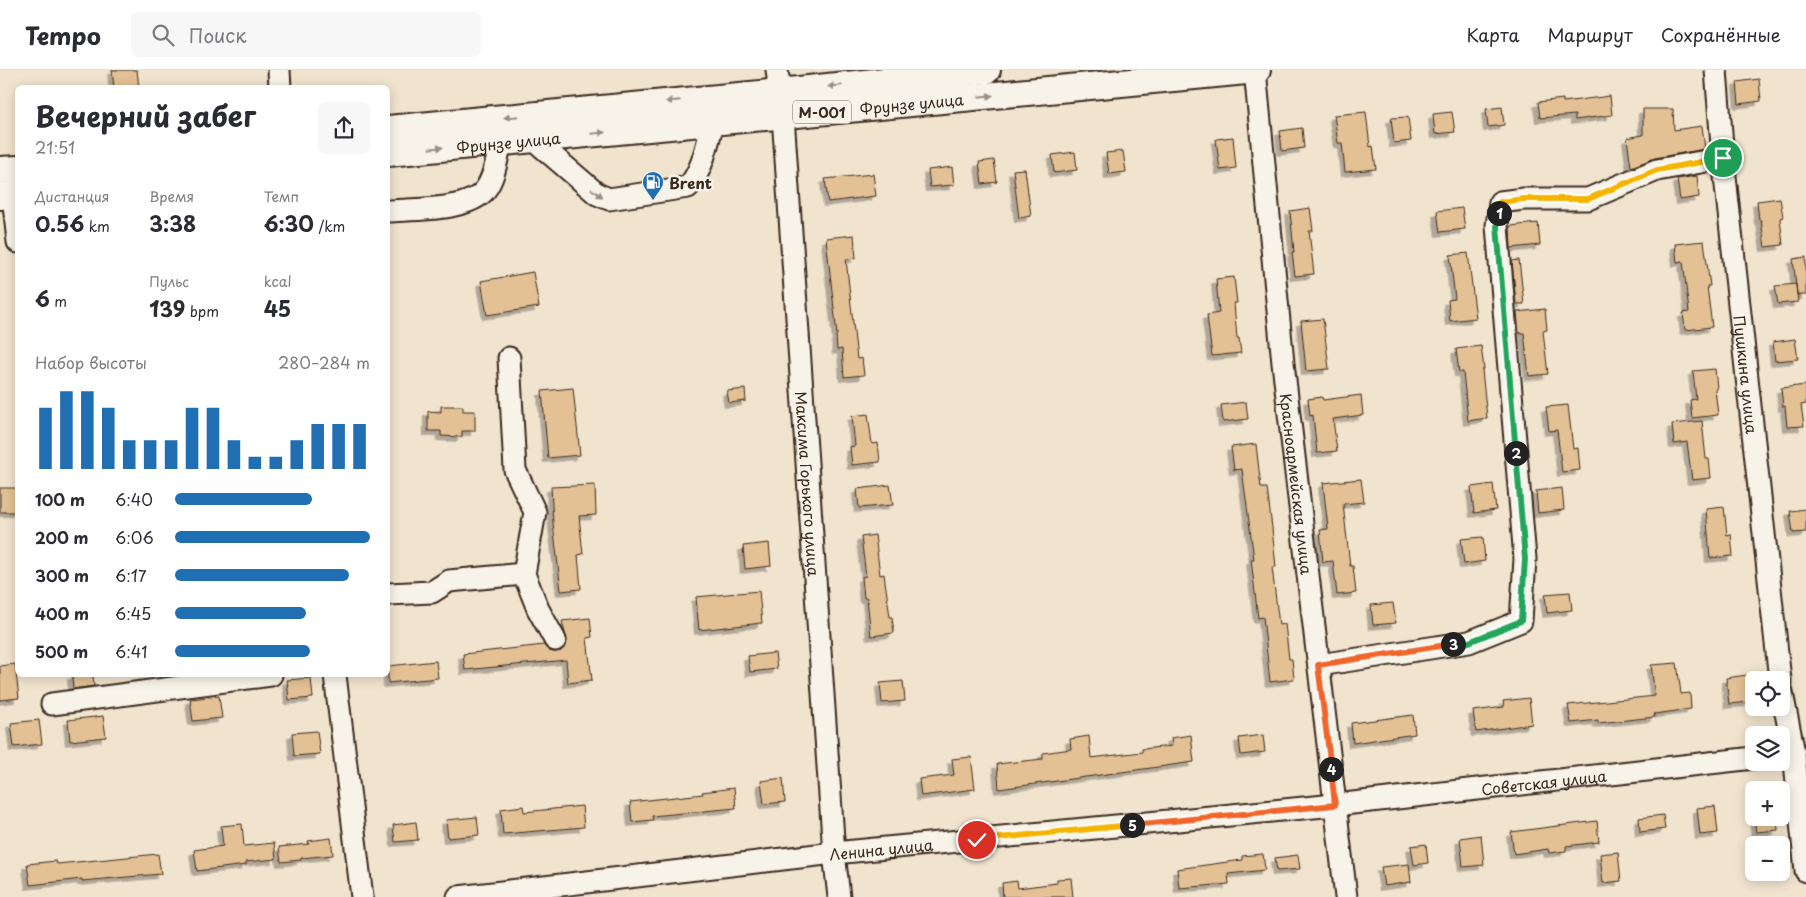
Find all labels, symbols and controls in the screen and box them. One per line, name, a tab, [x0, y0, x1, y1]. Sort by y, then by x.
search box	[131, 12, 481, 57]
text: Tempo	[25, 17, 101, 53]
icon: search	[149, 21, 177, 49]
text: Поиск	[189, 21, 247, 49]
text: Карта	[1467, 21, 1519, 48]
text: Маршрут	[1547, 21, 1633, 48]
text: Сохранённые	[1661, 21, 1781, 48]
one-way arrow	[826, 82, 842, 90]
street label: Фрунзе улица	[859, 87, 965, 119]
one-way arrow	[978, 92, 994, 100]
text: Вечерний забег	[35, 94, 256, 137]
one-way arrow	[665, 98, 681, 106]
road number: M-001	[793, 101, 851, 124]
button: share	[318, 102, 370, 154]
one-way arrow	[503, 113, 519, 121]
street label: Фрунзе улица	[455, 125, 562, 158]
one-way arrow	[590, 129, 606, 137]
text: 21:51	[35, 135, 75, 159]
pin	[1702, 137, 1744, 179]
one-way arrow	[428, 144, 444, 152]
icon: arrive	[1709, 144, 1737, 172]
fuel station icon: Brent	[641, 170, 665, 201]
place label: Brent	[669, 171, 712, 194]
text: Дистанция	[35, 186, 109, 207]
text: Время	[149, 186, 194, 207]
text: Темп	[264, 186, 299, 207]
one-way arrow	[590, 188, 604, 198]
pin: 1	[1486, 200, 1512, 226]
text: 1	[1496, 203, 1503, 224]
text: 0.56	[35, 207, 84, 239]
text: 3:38	[149, 207, 196, 239]
text: 6:30	[264, 207, 314, 239]
text: km	[84, 216, 110, 237]
text: /km	[314, 216, 345, 237]
text: Пульс	[149, 271, 189, 292]
text: kcal	[264, 271, 292, 292]
text: 6	[35, 282, 50, 314]
text: m	[50, 291, 67, 312]
text: 139	[149, 292, 185, 324]
text: 45	[264, 292, 291, 324]
text: bpm	[185, 301, 219, 322]
street label: Пушкина улица	[1729, 314, 1765, 435]
text: Набор высоты	[35, 350, 147, 374]
text: 280–284 m	[278, 350, 370, 374]
street label: Максима Горького улица	[791, 391, 826, 577]
street label: Красноармейская улица	[1275, 392, 1319, 576]
pin: 2	[1504, 440, 1528, 466]
text: 2	[1512, 443, 1521, 464]
text: 100 m	[35, 487, 85, 511]
text: 6:40	[115, 487, 153, 511]
text: 200 m	[35, 525, 89, 549]
text: 6:06	[115, 525, 154, 549]
text: 300 m	[35, 563, 89, 587]
text: 6:17	[115, 563, 147, 587]
text: 400 m	[35, 601, 89, 625]
text: 6:45	[115, 601, 151, 625]
pin: 3	[1440, 632, 1466, 656]
text: 3	[1449, 634, 1458, 655]
text: 500 m	[35, 639, 88, 663]
text: 6:41	[115, 639, 148, 663]
map controls	[1745, 671, 1790, 881]
button: locate	[1745, 671, 1790, 716]
button: layers	[1745, 726, 1790, 771]
pin: 4	[1318, 756, 1344, 782]
text: 4	[1327, 759, 1336, 780]
street label: Советская улица	[1480, 763, 1608, 800]
button: +	[1745, 781, 1790, 826]
pin: 5	[1120, 812, 1144, 838]
text: 5	[1128, 815, 1137, 836]
pin	[956, 819, 998, 861]
icon: check	[963, 826, 991, 854]
street label: Ленина улица	[828, 832, 935, 865]
button: −	[1745, 836, 1790, 881]

